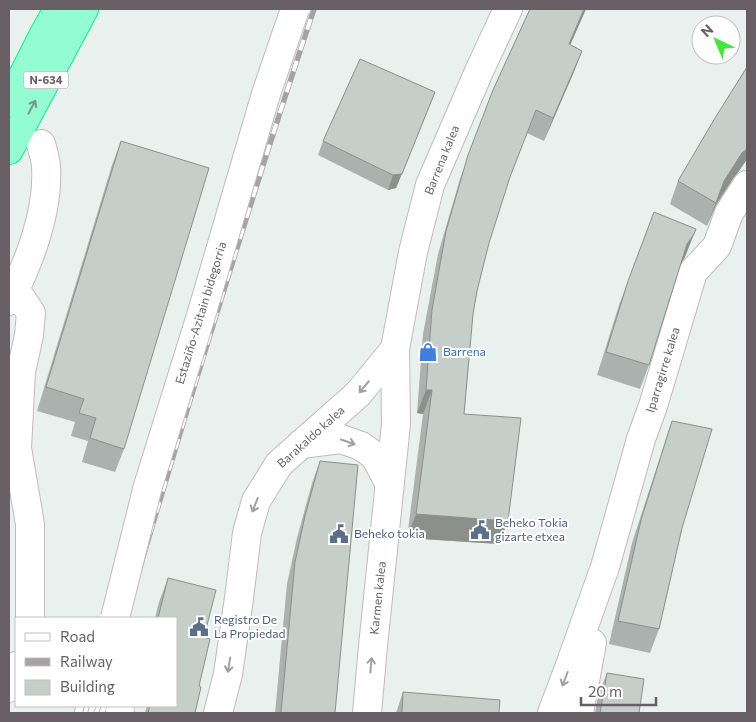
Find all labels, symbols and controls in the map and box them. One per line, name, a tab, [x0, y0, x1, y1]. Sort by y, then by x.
north arrow	[691, 15, 741, 65]
text: N	[697, 21, 716, 40]
road number: N-634	[23, 72, 68, 88]
one-way arrow	[27, 100, 37, 115]
street label: Barrena kalea	[421, 123, 461, 196]
street label: Estaziño-Azitain bidegorria	[172, 240, 228, 386]
street label: Iparragirre kalea	[642, 325, 682, 414]
shop icon: Barrena	[417, 341, 439, 363]
place label: Barrena	[443, 344, 486, 358]
one-way arrow	[358, 380, 370, 393]
street label: Barakaldo kalea	[274, 402, 347, 470]
one-way arrow	[340, 438, 356, 447]
one-way arrow	[250, 497, 259, 512]
place label: Beheko Tokia gizarte etxea	[495, 515, 568, 543]
public building icon: Beheko Tokia gizarte etxea	[469, 519, 491, 541]
public building icon: Beheko tokia	[328, 523, 350, 545]
place label: Beheko tokia	[354, 526, 425, 540]
street label: Karmen kalea	[366, 561, 388, 635]
place label: Registro De La Propiedad	[214, 612, 285, 640]
public building icon: Registro De La Propiedad	[188, 616, 210, 638]
legend	[15, 617, 178, 707]
text: Road	[60, 627, 95, 645]
text: Railway	[60, 652, 113, 670]
one-way arrow	[224, 656, 234, 672]
one-way arrow	[366, 657, 376, 673]
one-way arrow	[560, 671, 570, 686]
scale bar	[581, 674, 656, 706]
text: Building	[60, 677, 115, 695]
text: 20 m	[588, 682, 622, 700]

